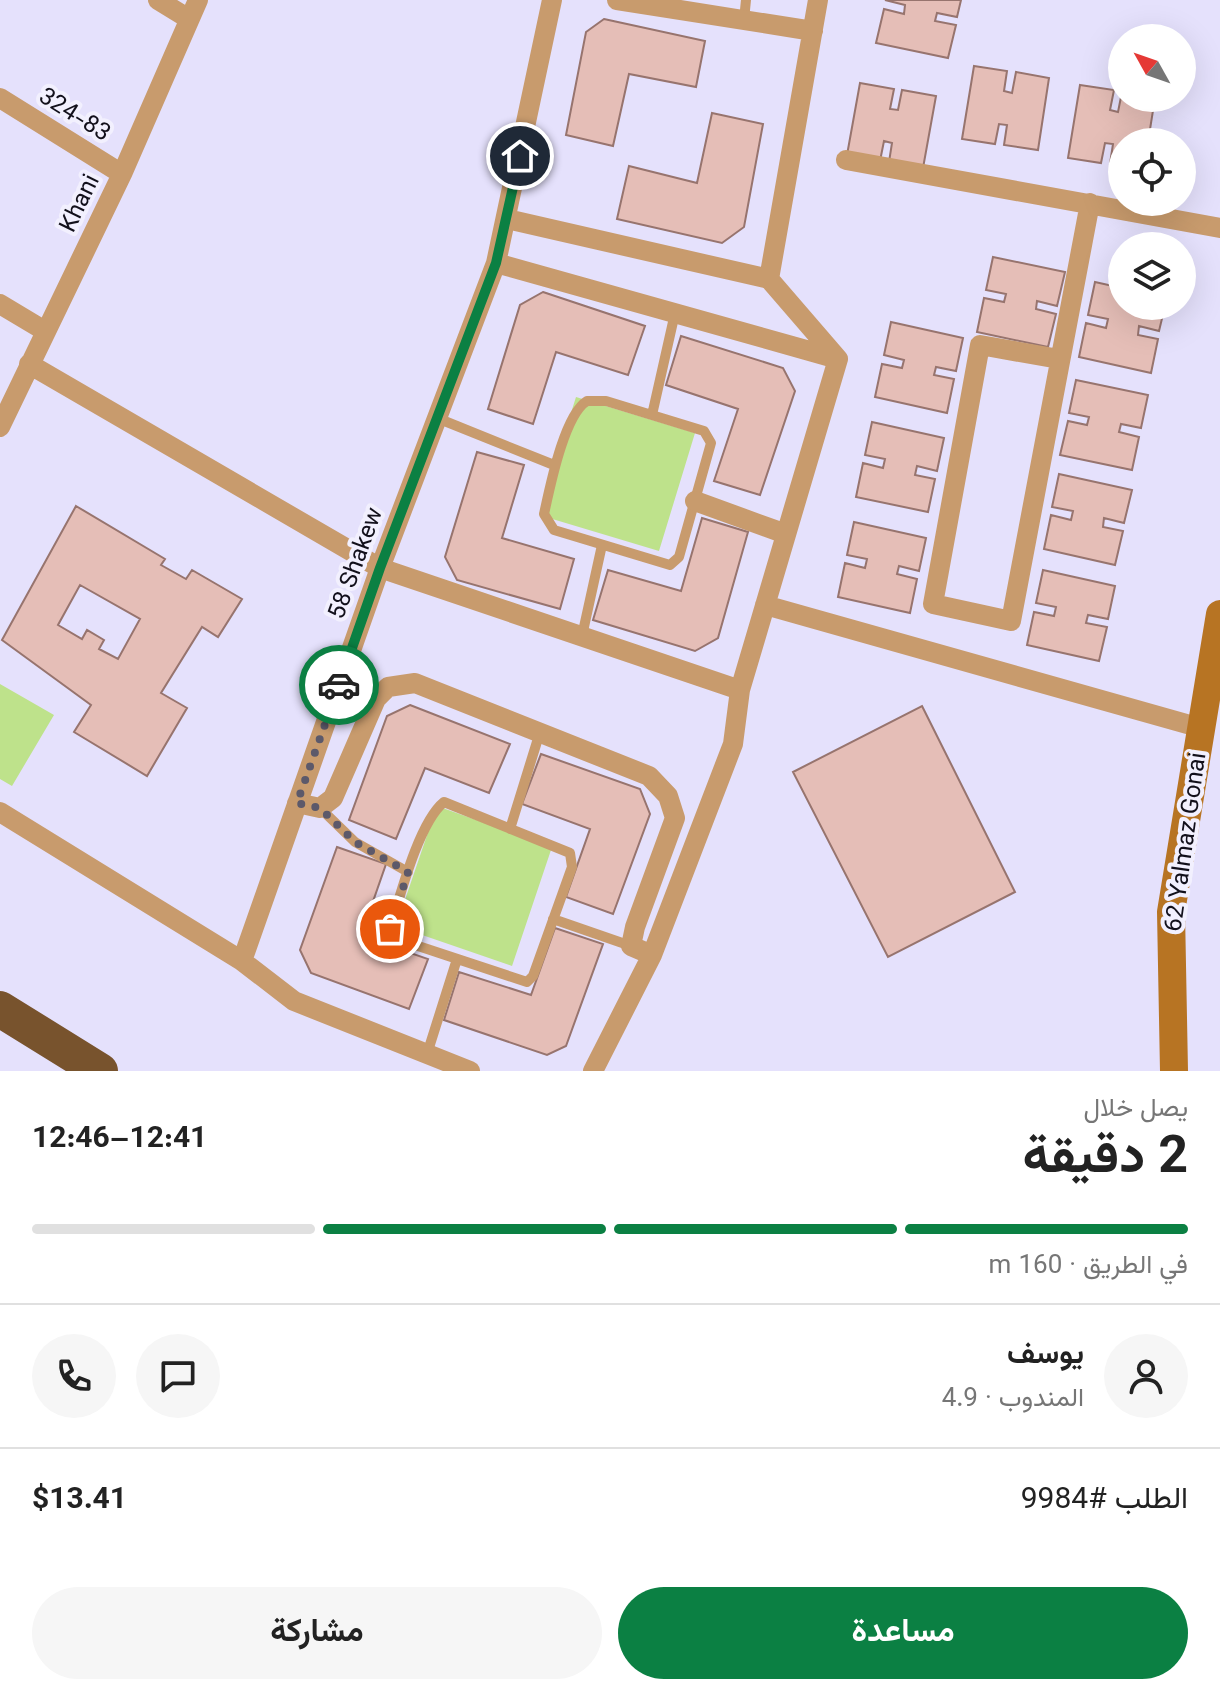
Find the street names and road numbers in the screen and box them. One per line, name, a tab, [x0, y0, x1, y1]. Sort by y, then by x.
street label: 324-83	[31, 79, 117, 153]
street label: Khani	[50, 168, 111, 239]
street label: 58 Shakew	[319, 502, 395, 625]
street label: 62 Yalmaz Gonai	[1156, 750, 1218, 934]

